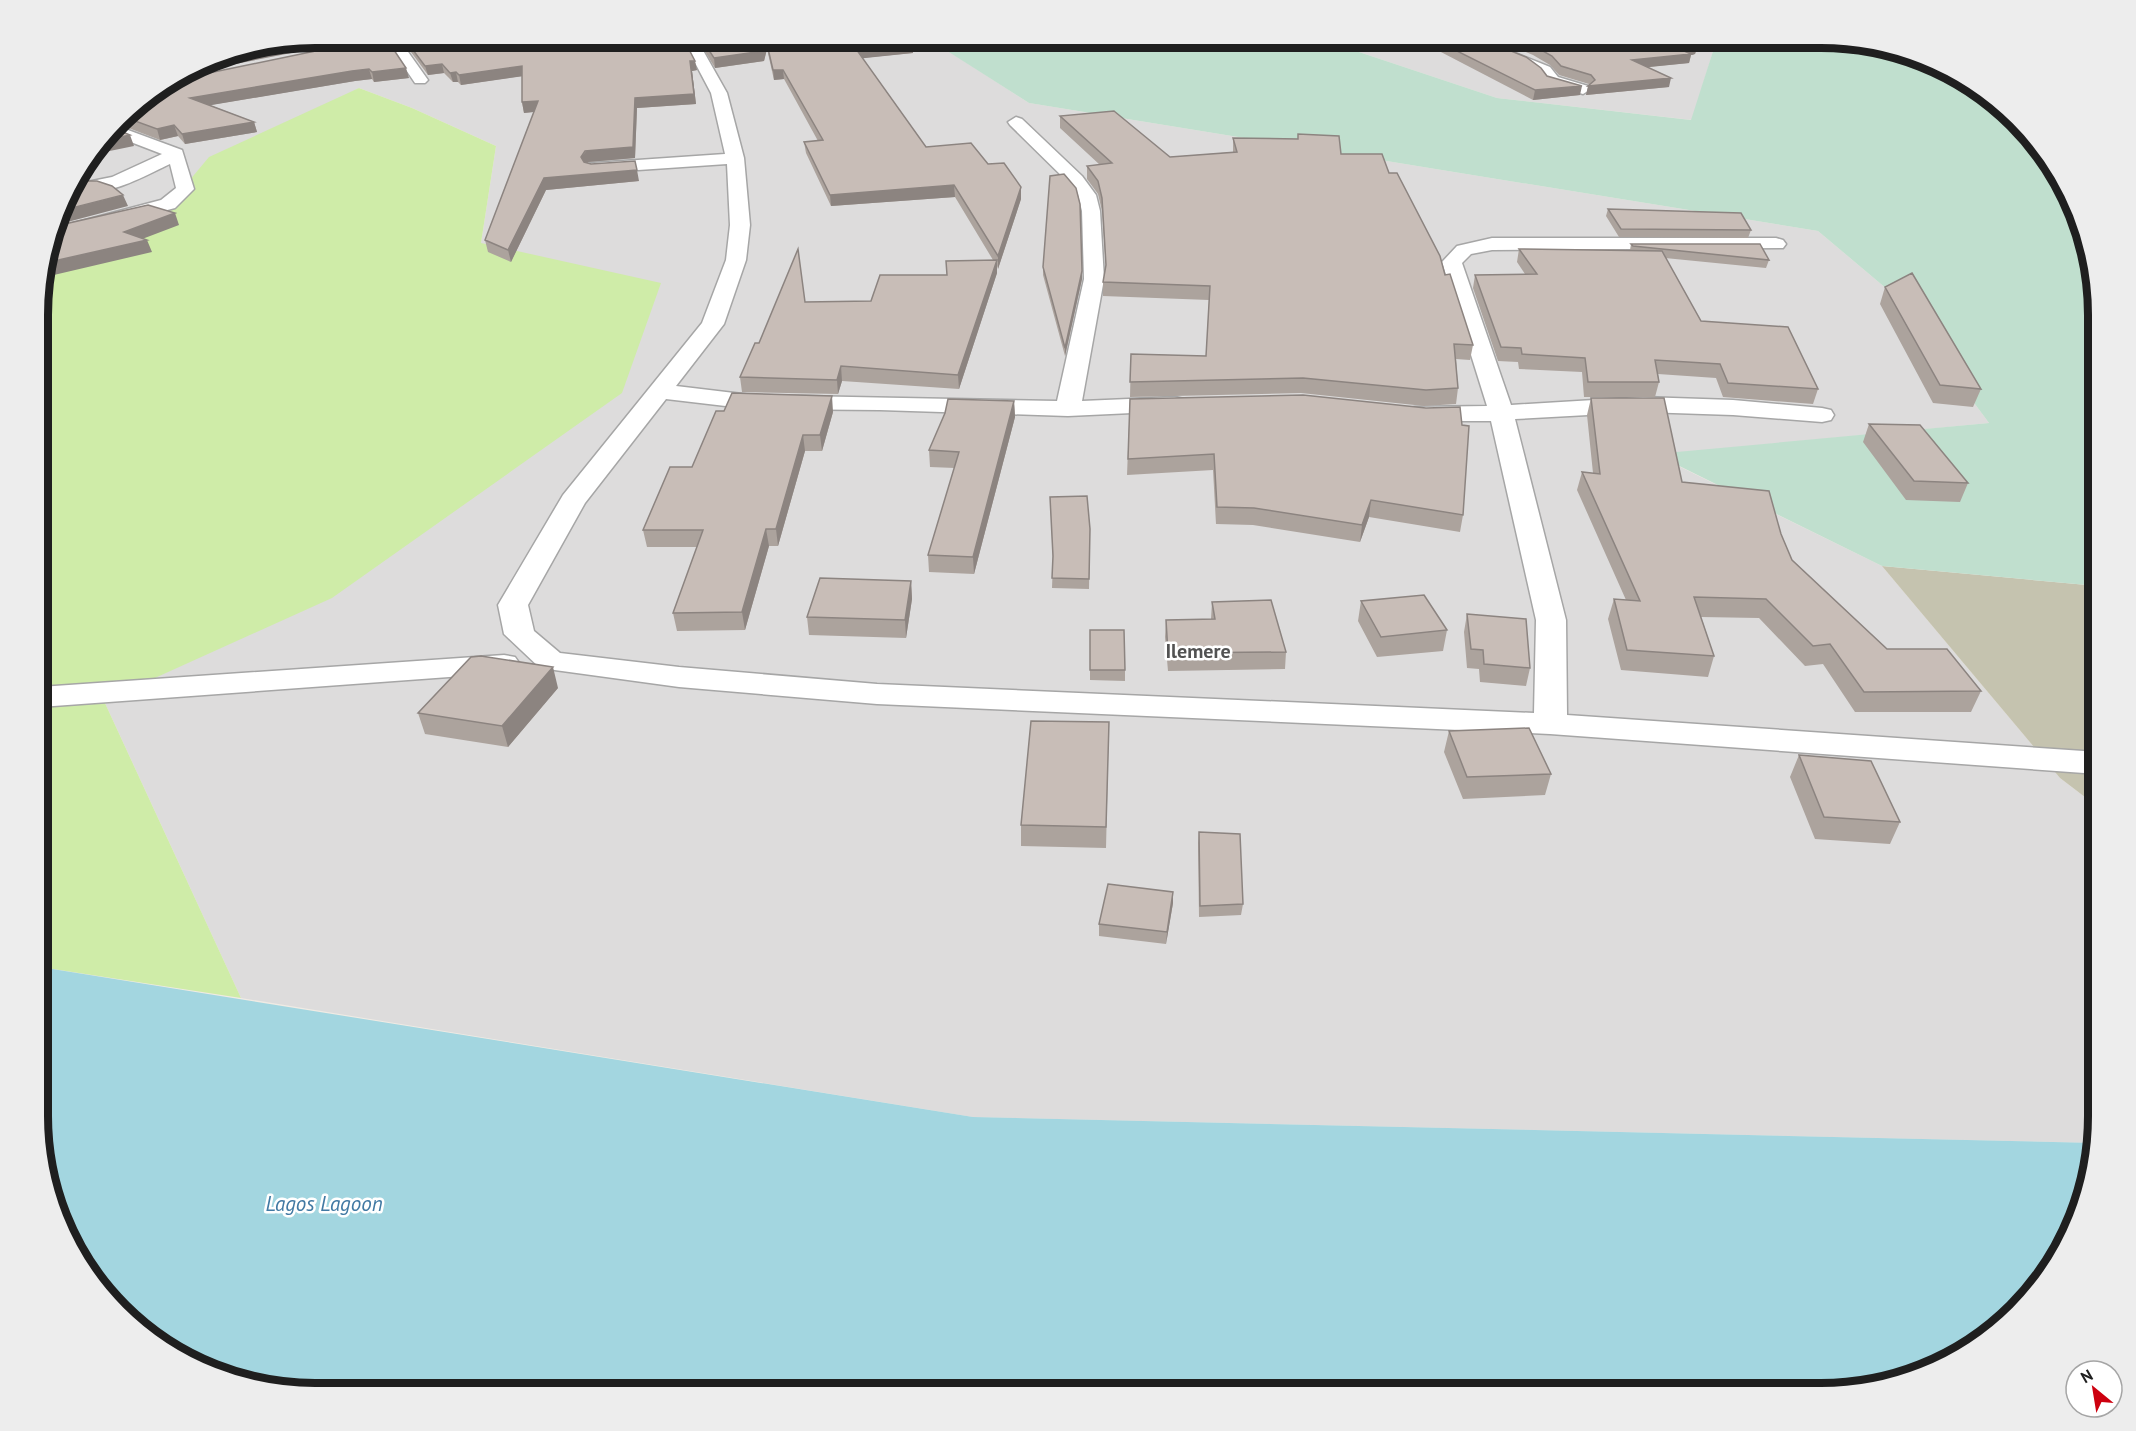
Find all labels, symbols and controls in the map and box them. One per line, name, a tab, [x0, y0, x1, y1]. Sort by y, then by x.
district label: Ilemere	[1165, 638, 1231, 664]
water label: Lagos Lagoon	[265, 1190, 383, 1217]
north arrow	[2064, 1359, 2124, 1419]
text: N	[2077, 1365, 2096, 1387]

